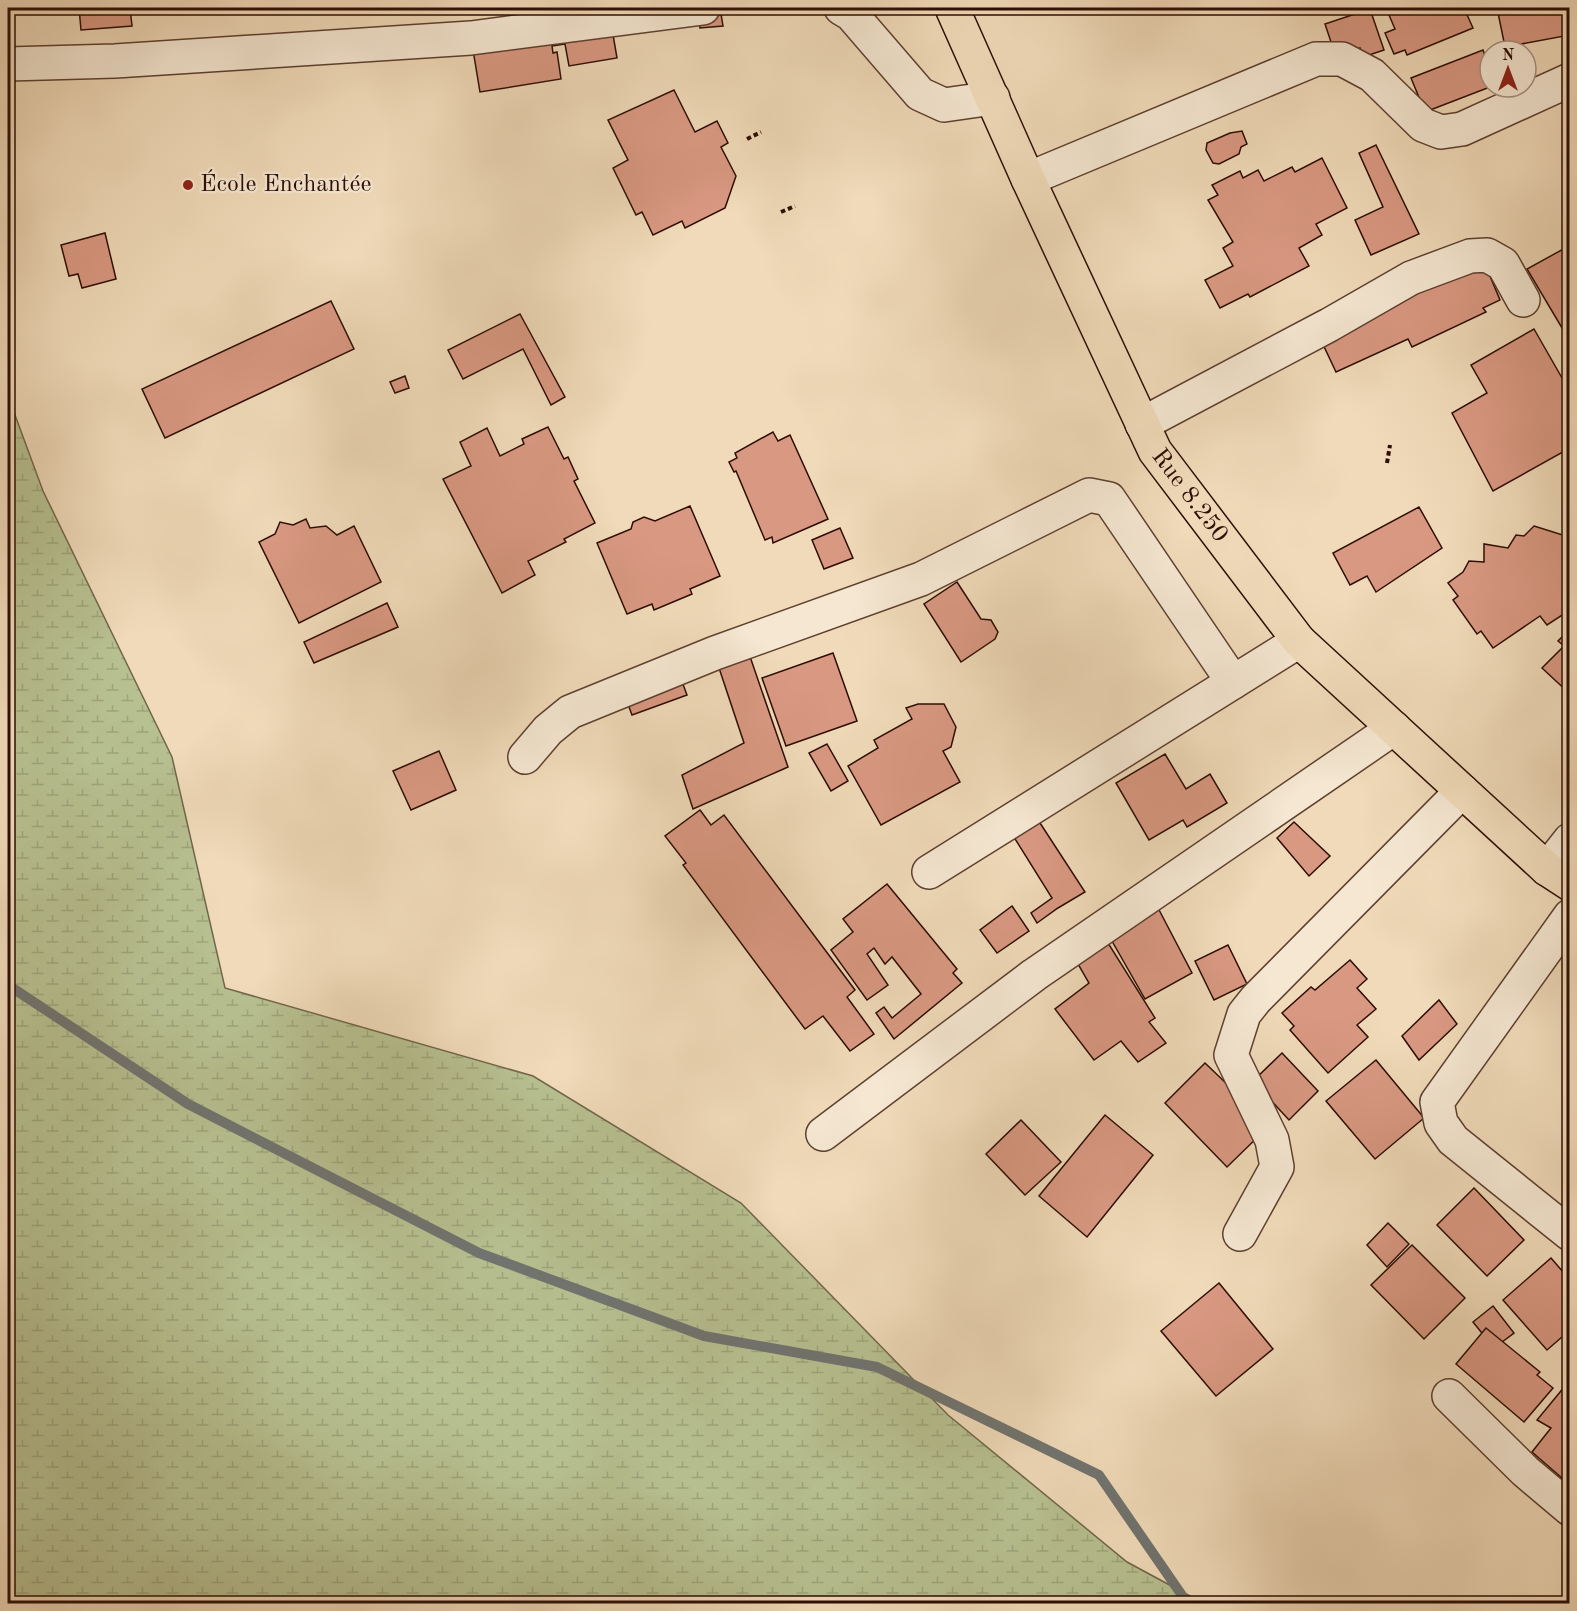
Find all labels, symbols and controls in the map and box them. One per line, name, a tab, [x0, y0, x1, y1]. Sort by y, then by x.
north arrow	[1478, 39, 1538, 99]
text: N	[1502, 48, 1515, 64]
place label: École Enchantée	[200, 169, 372, 197]
marker: École Enchantée	[181, 178, 195, 192]
street label: Rue 8.250	[1146, 445, 1232, 547]

